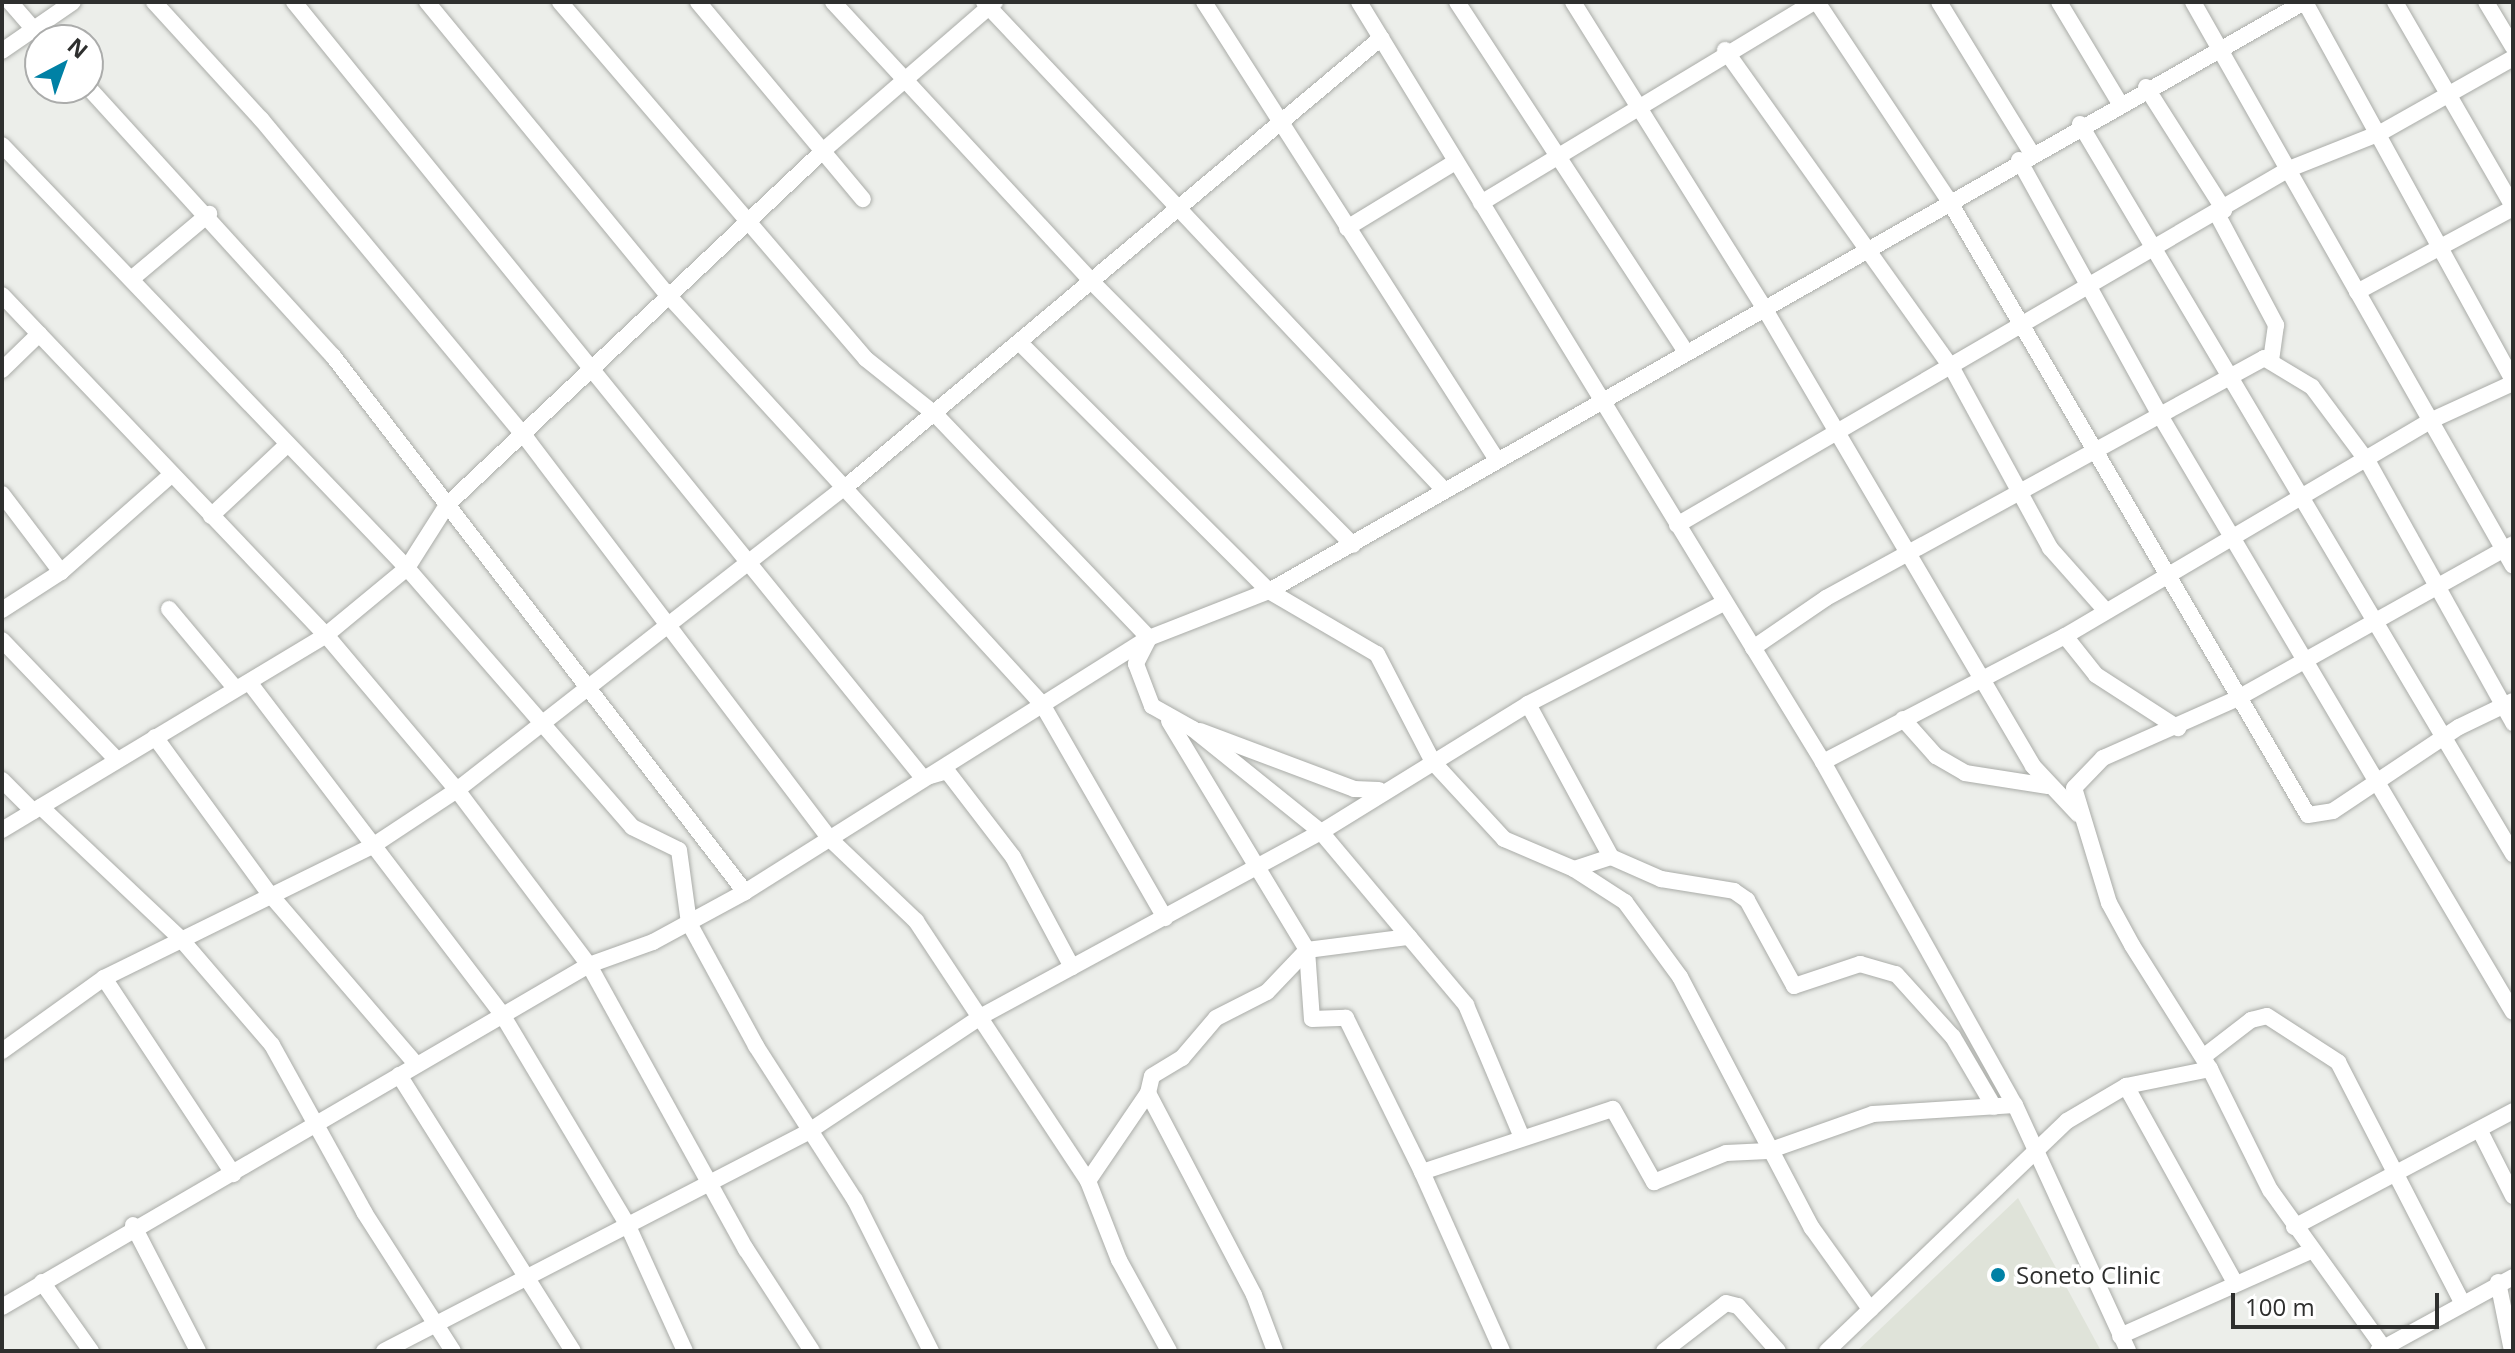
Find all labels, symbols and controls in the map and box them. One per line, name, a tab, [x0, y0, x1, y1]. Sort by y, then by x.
north arrow	[24, 24, 104, 104]
text: N	[62, 30, 95, 65]
place label: Soneto Clinic	[2016, 1261, 2161, 1289]
marker: Soneto Clinic	[1987, 1264, 2009, 1286]
scale bar	[2235, 1277, 2443, 1327]
text: 100 m	[2245, 1290, 2315, 1323]

